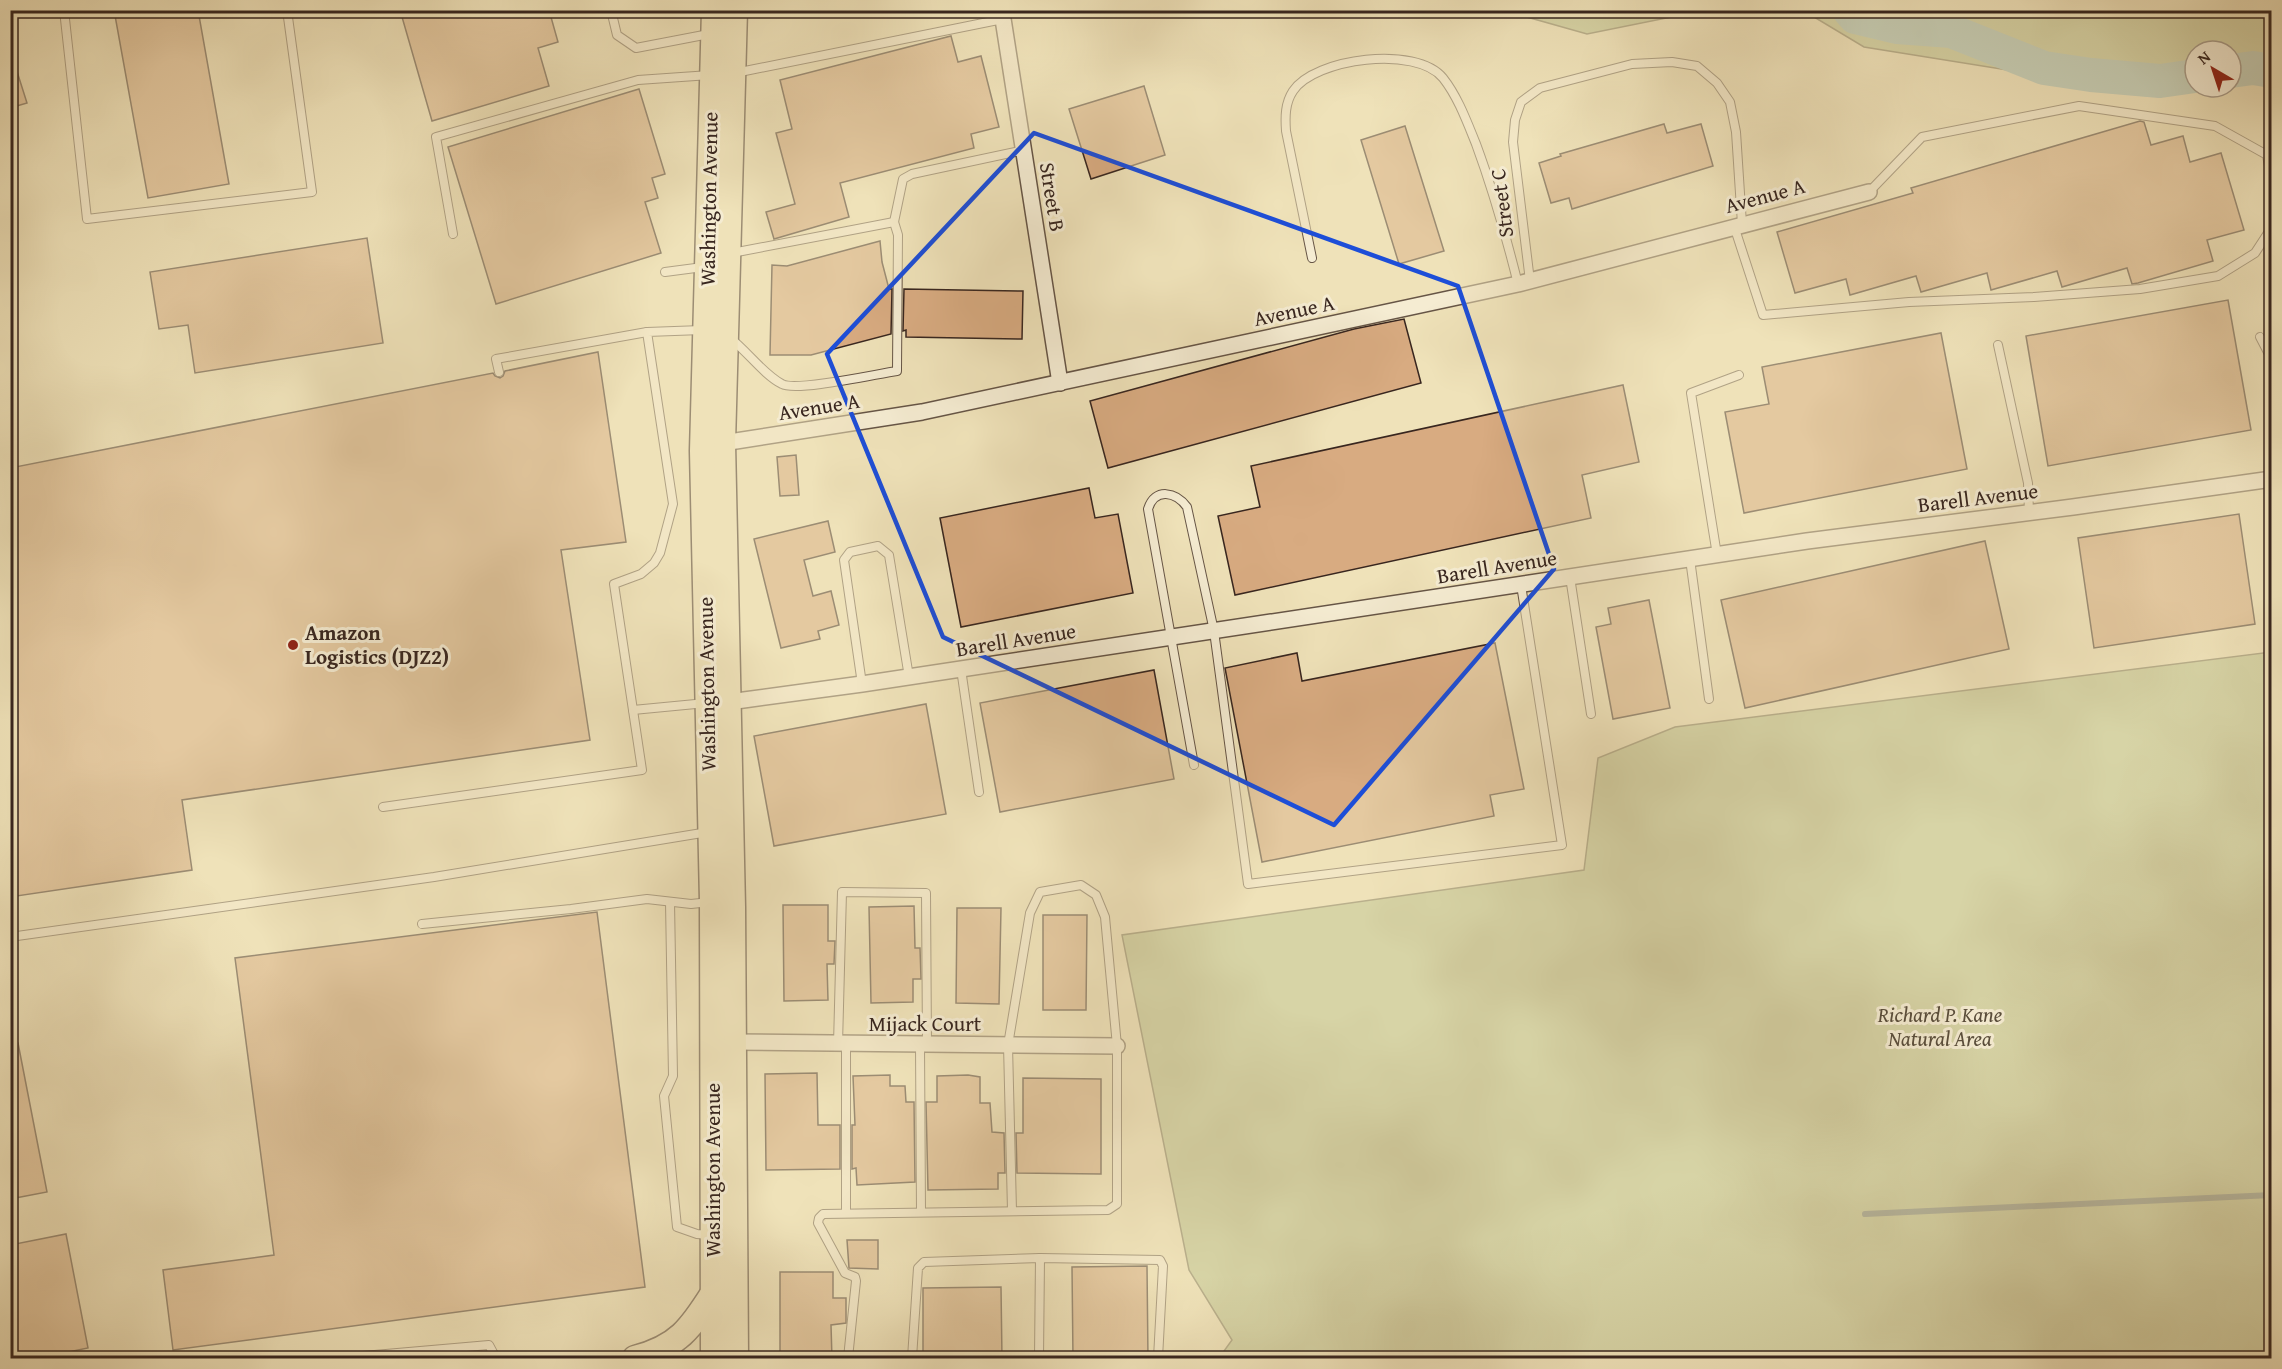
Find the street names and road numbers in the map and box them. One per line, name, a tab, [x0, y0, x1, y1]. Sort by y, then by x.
street label: Washington Avenue	[691, 111, 726, 286]
street label: Street B	[1032, 160, 1073, 234]
street label: Street C	[1482, 167, 1521, 239]
street label: Avenue A	[1721, 170, 1809, 221]
street label: Avenue A	[1251, 287, 1337, 334]
street label: Avenue A	[776, 385, 862, 428]
street label: Barell Avenue	[1916, 475, 2040, 520]
street label: Barell Avenue	[1435, 542, 1559, 591]
street label: Washington Avenue	[689, 596, 724, 771]
street label: Barell Avenue	[954, 615, 1078, 664]
street label: Mijack Court	[869, 1008, 982, 1039]
street label: Washington Avenue	[697, 1083, 728, 1257]

